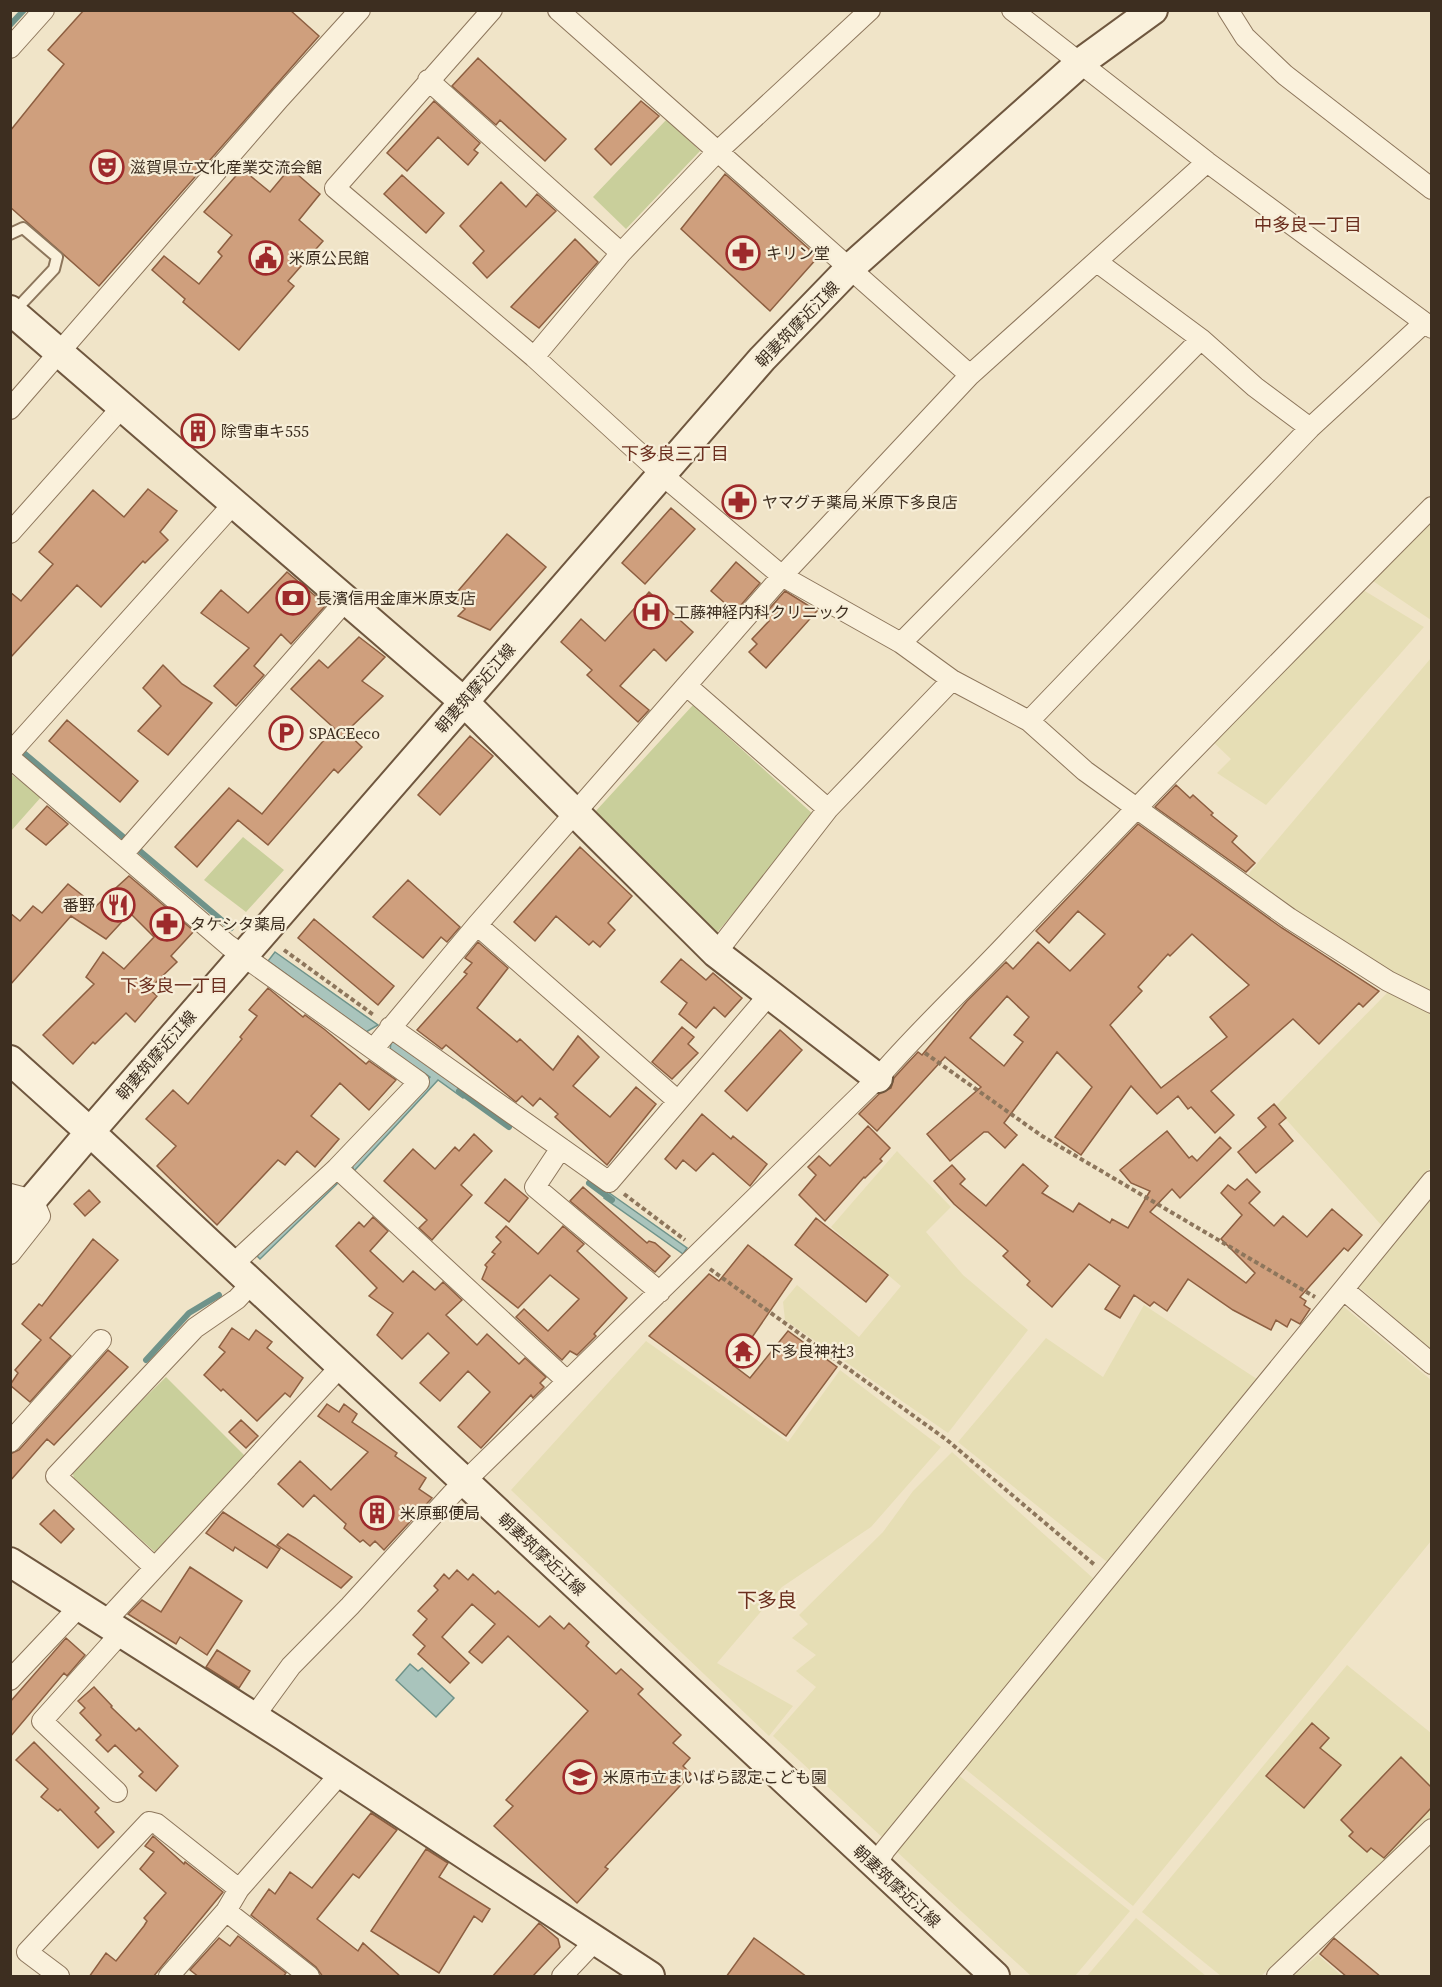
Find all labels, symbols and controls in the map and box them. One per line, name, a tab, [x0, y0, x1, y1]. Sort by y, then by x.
theatre icon: 滋賀県立文化産業交流会館	[89, 149, 125, 185]
place label: 滋賀県立文化産業交流会館	[130, 156, 322, 178]
district label: 中多良一丁目	[1254, 212, 1362, 237]
pharmacy icon: キリン堂	[725, 235, 761, 271]
public building icon: 米原公民館	[248, 240, 284, 276]
place label: キリン堂	[766, 242, 830, 264]
place label: 米原公民館	[289, 247, 369, 269]
street label: 朝妻筑摩近江線	[750, 276, 844, 372]
building icon: 除雪車キ555	[180, 413, 216, 449]
place label: 除雪車キ555	[221, 420, 309, 442]
district label: 下多良三丁目	[621, 441, 729, 466]
pharmacy icon: ヤマグチ薬局 米原下多良店	[721, 484, 757, 520]
place label: ヤマグチ薬局 米原下多良店	[762, 491, 958, 513]
bank icon: 長濱信用金庫米原支店	[275, 580, 311, 616]
place label: 長濱信用金庫米原支店	[316, 587, 476, 609]
hospital icon: 工藤神経内科クリニック	[633, 594, 669, 630]
place label: 工藤神経内科クリニック	[674, 601, 850, 623]
street label: 朝妻筑摩近江線	[430, 639, 520, 737]
parking icon: SPACEeco	[268, 715, 304, 751]
place label: SPACEeco	[309, 722, 380, 744]
restaurant icon: 番野	[100, 887, 136, 923]
place label: 番野	[63, 894, 95, 916]
pharmacy icon: タケシタ薬局	[149, 906, 185, 942]
place label: タケシタ薬局	[190, 913, 286, 935]
district label: 下多良一丁目	[120, 973, 228, 998]
street label: 朝妻筑摩近江線	[111, 1006, 201, 1104]
temple icon: 下多良神社3	[725, 1333, 761, 1369]
place label: 下多良神社3	[766, 1340, 854, 1362]
building icon: 米原郵便局	[359, 1495, 395, 1531]
place label: 米原郵便局	[400, 1502, 480, 1524]
street label: 朝妻筑摩近江線	[494, 1508, 590, 1600]
district label: 下多良	[737, 1586, 797, 1614]
school or university icon: 米原市立まいばら認定こども園	[562, 1759, 598, 1795]
place label: 米原市立まいばら認定こども園	[603, 1766, 827, 1788]
street label: 朝妻筑摩近江線	[849, 1840, 945, 1932]

